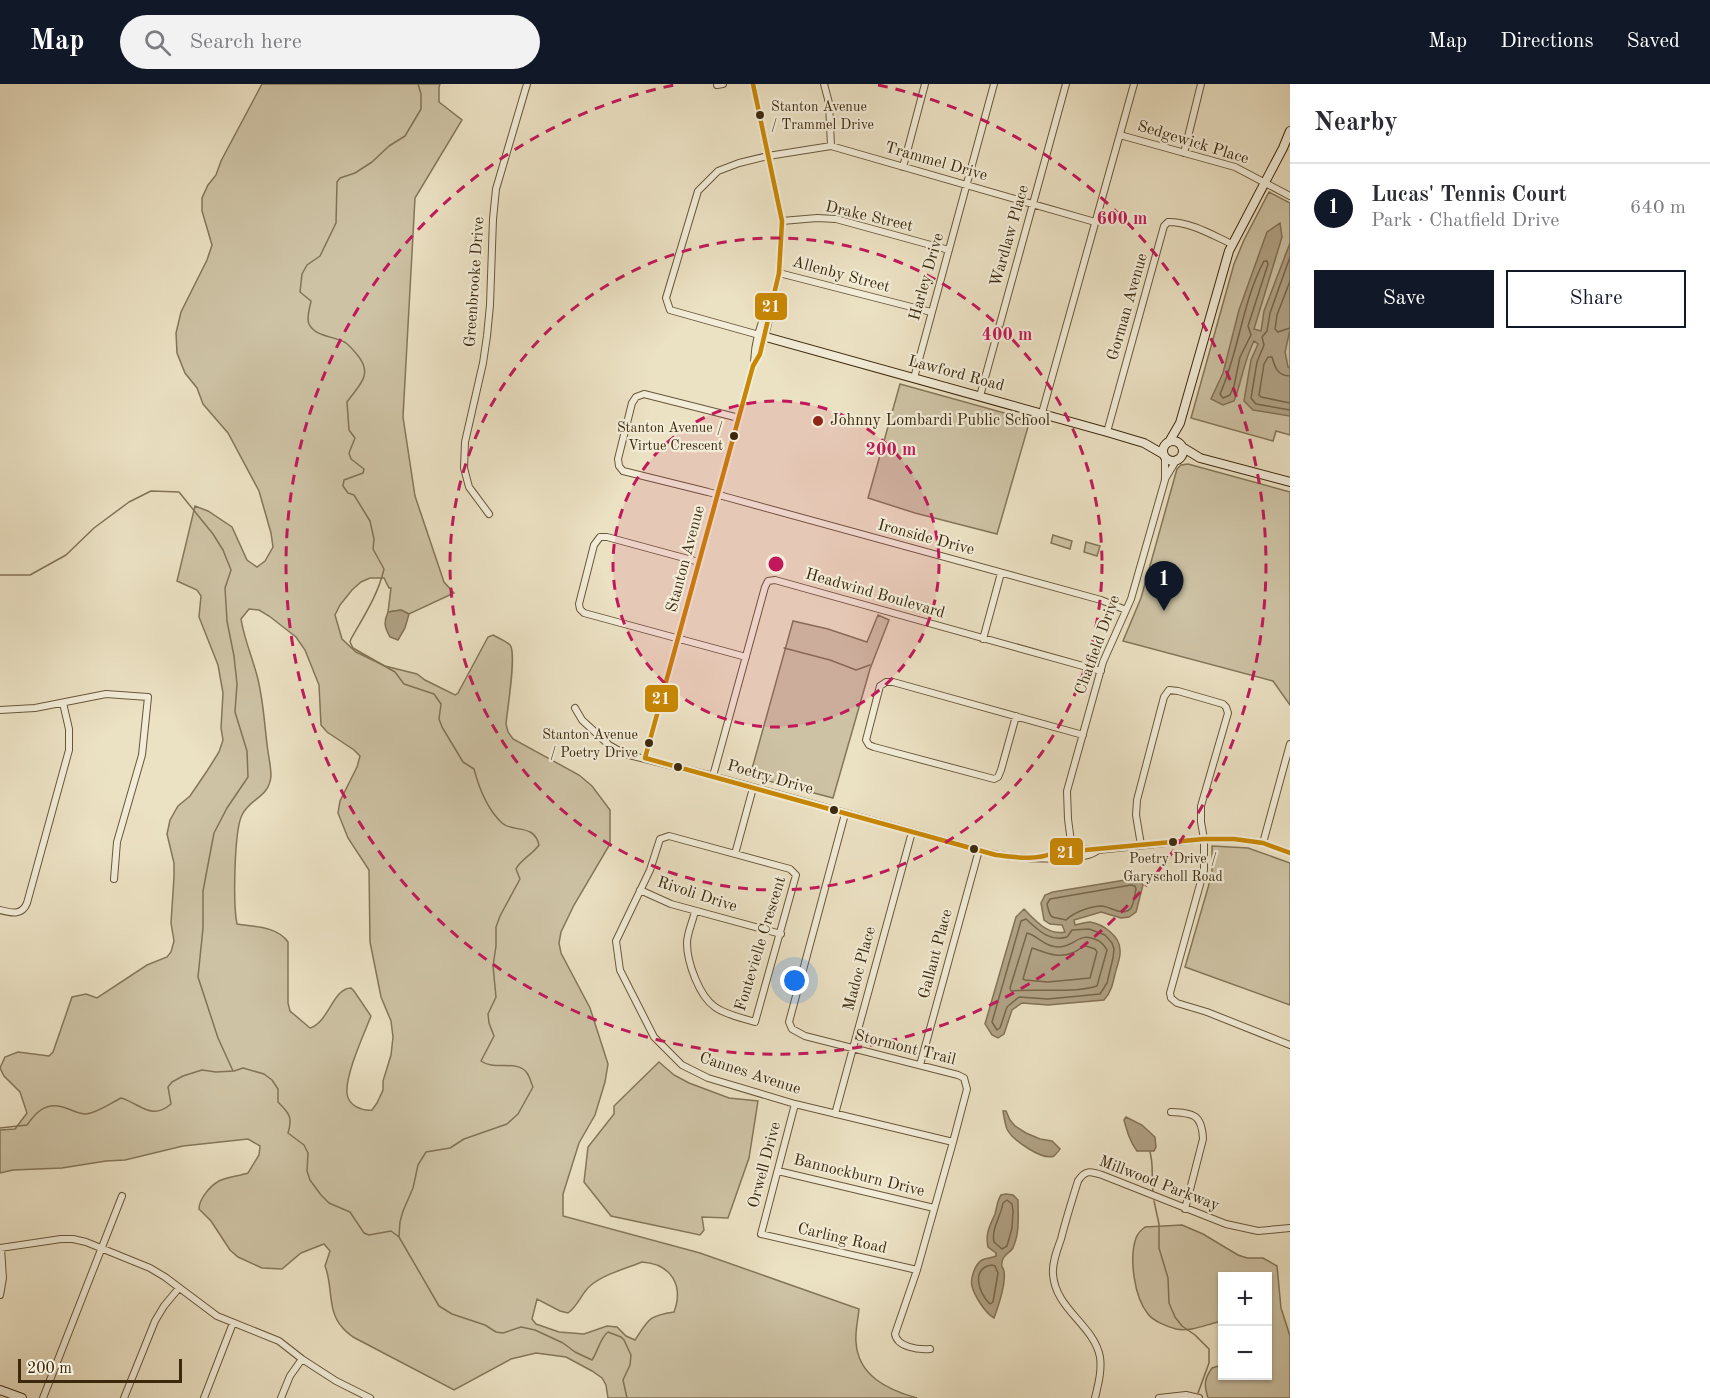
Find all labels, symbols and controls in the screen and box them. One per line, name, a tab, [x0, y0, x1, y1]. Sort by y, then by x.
search box	[120, 15, 540, 69]
icon: search	[141, 26, 174, 59]
text: Map	[30, 28, 84, 56]
text: Search here	[189, 31, 302, 53]
text: Map	[1428, 31, 1467, 52]
text: Directions	[1500, 31, 1594, 52]
text: Saved	[1627, 31, 1680, 52]
place label: Stanton Avenue / Trammel Drive	[771, 100, 874, 132]
marker: Stanton Avenue / Trammel Drive	[754, 109, 766, 121]
text: Nearby	[1314, 110, 1398, 136]
street label: Sedgewick Place	[1135, 118, 1251, 168]
street label: Trammel Drive	[883, 140, 989, 184]
street label: Wardlaw Place	[988, 183, 1032, 289]
text: Lucas' Tennis Court	[1371, 184, 1567, 206]
text: 1	[1328, 198, 1339, 218]
text: 640 m	[1630, 198, 1686, 218]
street label: Drake Street	[824, 199, 915, 235]
text: 600 m	[1097, 210, 1147, 228]
text: Park · Chatfield Drive	[1371, 211, 1559, 231]
street label: Greenbrooke Drive	[462, 216, 488, 348]
street label: Harley Drive	[907, 231, 947, 323]
street label: Gorman Avenue	[1105, 252, 1151, 362]
street label: Allenby Street	[790, 254, 892, 296]
button: Save	[1314, 270, 1494, 328]
button: Share	[1506, 270, 1686, 328]
line badge: 21	[754, 292, 788, 321]
text: 21	[762, 300, 780, 316]
text: 400 m	[982, 326, 1032, 344]
street label: Lawford Road	[906, 353, 1006, 395]
place label: Johnny Lombardi Public School	[830, 413, 1050, 429]
marker: Johnny Lombardi Public School	[811, 414, 825, 428]
place label: Stanton Avenue / Virtue Crescent	[617, 421, 723, 453]
marker: Stanton Avenue / Virtue Crescent	[728, 430, 740, 442]
text: 200 m	[866, 441, 916, 459]
street label: Stanton Avenue	[664, 504, 708, 614]
street label: Ironside Drive	[876, 517, 976, 559]
centre of rings	[766, 554, 786, 574]
pin: 1	[1144, 562, 1184, 611]
street label: Headwind Boulevard	[803, 566, 947, 622]
street label: Chatfield Drive	[1073, 593, 1123, 697]
line badge: 21	[644, 684, 679, 713]
text: 21	[652, 692, 670, 708]
place label: Stanton Avenue / Poetry Drive	[542, 728, 638, 760]
marker: Stanton Avenue / Poetry Drive	[643, 737, 655, 749]
street label: Poetry Drive	[725, 758, 815, 798]
unlabelled marker	[672, 761, 684, 773]
unlabelled marker	[828, 804, 840, 816]
marker: Poetry Drive / Garyscholl Road	[1167, 836, 1179, 848]
line badge: 21	[1049, 837, 1084, 866]
unlabelled marker	[968, 843, 980, 855]
text: 21	[1057, 846, 1075, 862]
place label: Poetry Drive / Garyscholl Road	[1123, 852, 1223, 884]
street label: Fontevielle Crescent	[733, 874, 789, 1013]
street label: Rivoli Drive	[655, 875, 739, 915]
street label: Gallant Place	[916, 907, 956, 1001]
street label: Madoc Place	[841, 925, 879, 1013]
your location	[780, 966, 809, 995]
street label: Stormont Trail	[853, 1028, 957, 1068]
street label: Cannes Avenue	[697, 1050, 803, 1098]
street label: Orwell Drive	[746, 1120, 784, 1210]
street label: Bannockburn Drive	[792, 1152, 926, 1200]
street label: Millwood Parkway	[1097, 1154, 1222, 1215]
street label: Carling Road	[796, 1221, 888, 1257]
map controls	[1218, 1272, 1272, 1380]
button: +	[1218, 1272, 1272, 1326]
button: −	[1218, 1326, 1272, 1380]
scale bar	[18, 1356, 182, 1384]
text: 200 m	[27, 1361, 72, 1377]

